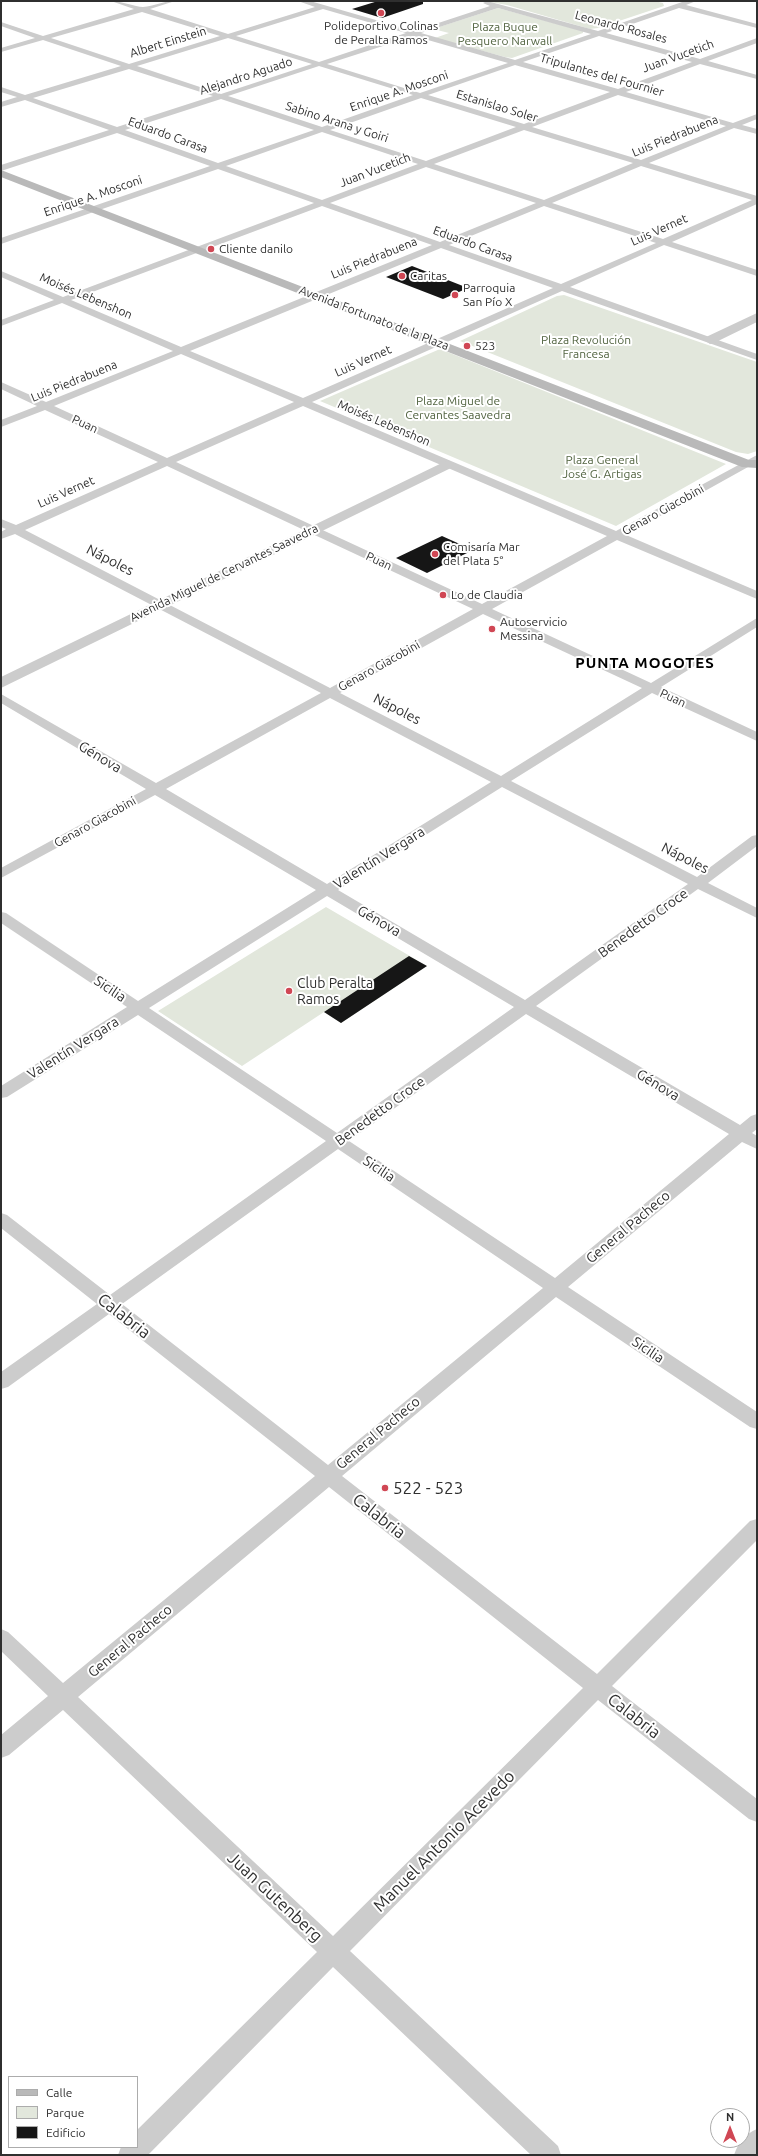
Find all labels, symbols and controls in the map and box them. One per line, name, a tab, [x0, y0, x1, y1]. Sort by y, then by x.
marker: Polideportivo Colinas de Peralta Ramos	[376, 8, 386, 18]
street label: Leonardo Rosales	[573, 8, 669, 46]
place label: Polideportivo Colinas de Peralta Ramos	[324, 19, 438, 47]
park label: Plaza Buque Pesquero Narwall	[458, 20, 552, 48]
street label: Albert Einstein	[128, 24, 208, 60]
street label: Juan Vucetich	[640, 36, 716, 76]
street label: Tripulantes del Fournier	[538, 50, 666, 100]
street label: Alejandro Aguado	[198, 54, 294, 98]
street label: Enrique A. Mosconi	[348, 67, 450, 115]
street label: Estanislao Soler	[454, 87, 540, 125]
street label: Sabino Arana y Goiri	[284, 99, 390, 145]
street label: Luis Piedrabuena	[630, 112, 720, 160]
street label: Eduardo Carasa	[126, 114, 210, 156]
street label: Juan Vucetich	[337, 150, 413, 190]
street label: Enrique A. Mosconi	[42, 172, 144, 220]
street label: Luis Vernet	[628, 211, 690, 249]
street label: Eduardo Carasa	[431, 223, 515, 265]
street label: Luis Piedrabuena	[329, 234, 419, 282]
place label: Cliente danilo	[219, 242, 293, 256]
marker: Cliente danilo	[206, 244, 216, 254]
place label: Caritas	[410, 269, 447, 283]
street label: Moisés Lebenshon	[37, 270, 135, 322]
marker: Caritas	[397, 271, 407, 281]
place label: Parroquia San Pío X	[463, 281, 515, 309]
street label: Avenida Fortunato de la Plaza	[297, 283, 451, 353]
marker: Parroquia San Pío X	[450, 290, 460, 300]
park label: Plaza Revolución Francesa	[541, 333, 631, 361]
place label: 523	[475, 339, 495, 353]
marker: 523	[462, 341, 472, 351]
street label: Luis Vernet	[332, 342, 394, 380]
street label: Luis Piedrabuena	[29, 357, 119, 405]
park label: Plaza Miguel de Cervantes Saavedra	[405, 394, 511, 422]
street label: Moisés Lebenshon	[335, 397, 433, 449]
street label: Puan	[70, 412, 100, 436]
park label: Plaza General José G. Artigas	[562, 453, 642, 481]
street label: Luis Vernet	[35, 473, 97, 511]
street label: Genaro Giacobini	[620, 482, 706, 538]
street label: Avenida Miguel de Cervantes Saavedra	[128, 521, 320, 625]
place label: Comisaría Mar del Plata 5°	[443, 540, 520, 568]
street label: Nápoles	[83, 541, 137, 579]
street label: Puan	[364, 549, 394, 573]
marker: Comisaría Mar del Plata 5°	[430, 549, 440, 559]
place label: Lo de Claudia	[451, 588, 523, 602]
marker: Lo de Claudia	[438, 590, 448, 600]
place label: Autoservicio Messina	[500, 615, 567, 643]
marker: Autoservicio Messina	[487, 624, 497, 634]
street label: Genaro Giacobini	[336, 638, 422, 694]
district label: PUNTA MOGOTES	[575, 654, 715, 672]
street label: Puan	[658, 686, 688, 710]
street label: Nápoles	[370, 690, 424, 728]
street label: Génova	[75, 738, 125, 776]
street label: Genaro Giacobini	[52, 794, 138, 850]
street label: Valentín Vergara	[330, 823, 428, 893]
street label: Nápoles	[658, 839, 712, 877]
street label: Benedetto Croce	[595, 885, 691, 961]
street label: Génova	[354, 902, 404, 940]
street label: Sicilia	[91, 972, 129, 1006]
place label: Club Peralta Ramos	[297, 975, 373, 1008]
marker: Club Peralta Ramos	[284, 986, 294, 996]
street label: Valentín Vergara	[24, 1013, 122, 1083]
street label: Génova	[633, 1066, 683, 1104]
street label: Benedetto Croce	[332, 1073, 428, 1149]
street label: Sicilia	[360, 1152, 398, 1186]
street label: General Pacheco	[583, 1187, 673, 1267]
street label: Calabria	[93, 1289, 155, 1343]
street label: Sicilia	[629, 1333, 667, 1367]
street label: General Pacheco	[333, 1393, 423, 1473]
place label: 522 - 523	[393, 1478, 463, 1498]
marker: 522 - 523	[380, 1483, 390, 1493]
street label: Calabria	[348, 1489, 410, 1543]
street label: General Pacheco	[85, 1601, 175, 1681]
street label: Calabria	[603, 1689, 665, 1743]
street label: Manuel Antonio Acevedo	[369, 1766, 519, 1916]
street label: Juan Gutenberg	[223, 1848, 327, 1946]
legend	[8, 2076, 138, 2148]
text: Calle	[46, 2086, 72, 2099]
text: Parque	[46, 2106, 84, 2119]
north arrow	[710, 2108, 750, 2148]
text: N	[726, 2111, 734, 2123]
text: Edificio	[46, 2126, 86, 2139]

